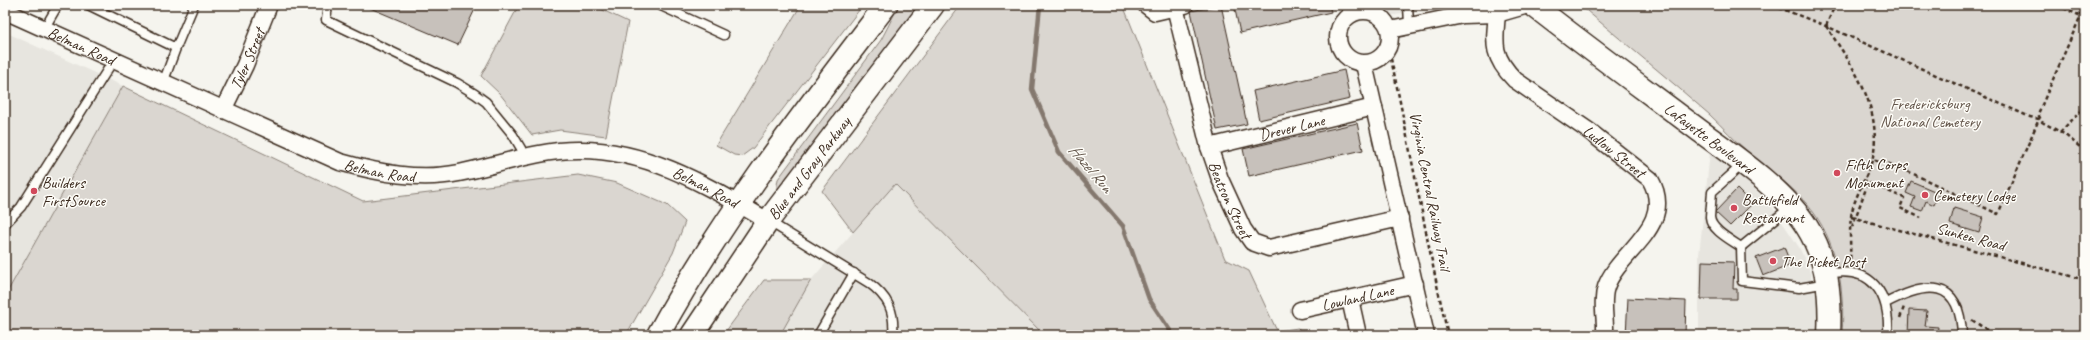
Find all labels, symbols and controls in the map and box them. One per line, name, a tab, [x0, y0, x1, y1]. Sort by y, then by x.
street label: Belman Road	[45, 23, 120, 71]
street label: Tyler Street	[226, 23, 271, 92]
park label: Fredericksburg National Cemetery	[1880, 94, 1981, 132]
street label: Lafayette Boulevard	[1660, 99, 1760, 180]
street label: Drever Lane	[1257, 110, 1328, 145]
street label: Virginia Central Railway Trail	[1405, 110, 1456, 275]
street label: Blue and Gray Parkway	[764, 111, 856, 224]
street label: Ludlow Street	[1579, 121, 1651, 184]
water label: Hazel Run	[1064, 140, 1119, 199]
street label: Belman Road	[342, 155, 418, 187]
place label: Fifth Corps Monument	[1845, 155, 1908, 193]
street label: Beatson Street	[1204, 159, 1257, 245]
street label: Belman Road	[670, 163, 744, 214]
marker: Fifth Corps Monument	[1832, 168, 1842, 178]
place label: Builders FirstSource	[42, 173, 107, 211]
marker: Builders FirstSource	[29, 186, 39, 196]
place label: Cemetery Lodge	[1933, 186, 2017, 206]
place label: Battlefield Restaurant	[1742, 190, 1806, 228]
marker: Cemetery Lodge	[1920, 190, 1930, 200]
marker: Battlefield Restaurant	[1729, 203, 1739, 213]
street label: Sunken Road	[1934, 218, 2010, 256]
place label: The Picket Post	[1781, 252, 1868, 272]
marker: The Picket Post	[1768, 256, 1778, 266]
street label: Lowland Lane	[1320, 280, 1397, 316]

